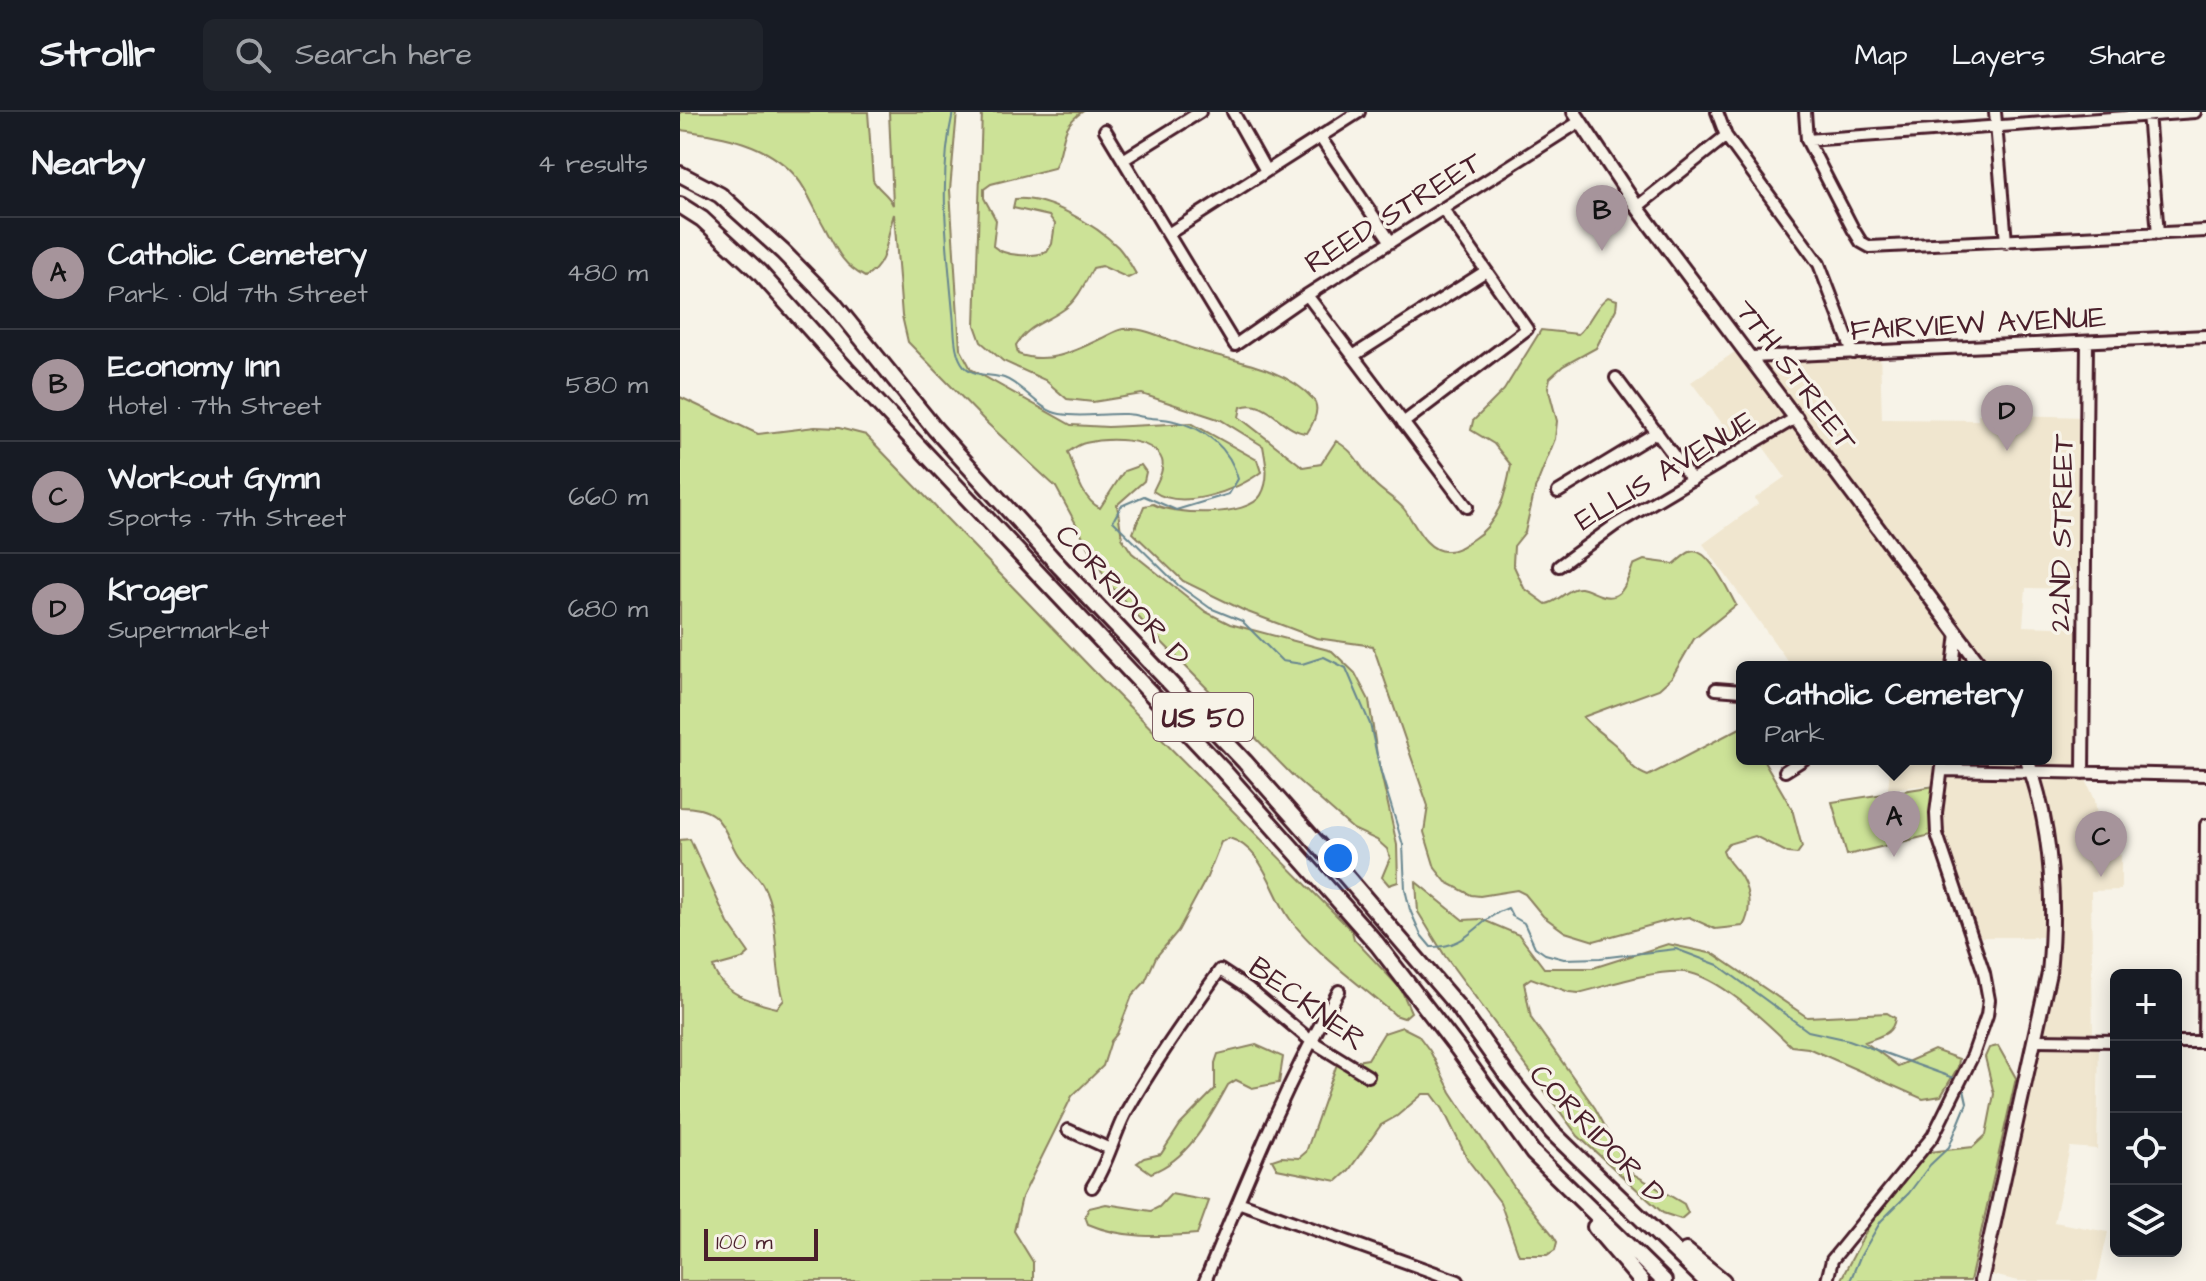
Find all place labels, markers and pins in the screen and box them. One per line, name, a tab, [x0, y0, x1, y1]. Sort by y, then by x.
pin: B	[1576, 185, 1628, 251]
pin: D	[1981, 385, 2033, 451]
pin: A	[1868, 791, 1920, 857]
pin: C	[2075, 811, 2127, 877]

